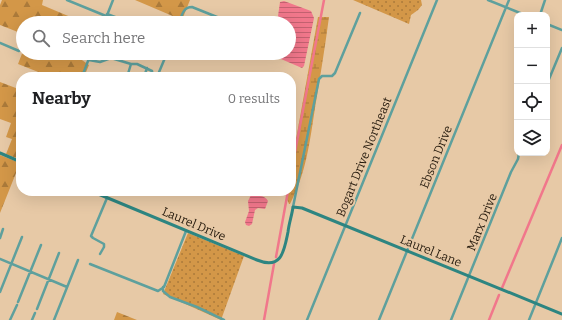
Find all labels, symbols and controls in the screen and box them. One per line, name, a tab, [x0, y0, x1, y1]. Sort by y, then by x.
map controls	[514, 12, 550, 156]
button: +	[514, 12, 550, 48]
search box	[16, 16, 296, 60]
icon: search	[30, 27, 52, 49]
text: Search here	[62, 29, 145, 47]
button: −	[514, 48, 550, 84]
button: locate	[514, 84, 550, 120]
text: Nearby	[32, 88, 91, 109]
text: 0 results	[228, 91, 280, 106]
street label: Bogart Drive Northeast	[334, 94, 395, 219]
button: layers	[514, 120, 550, 156]
street label: Ebson Drive	[417, 123, 455, 191]
street label: Marx Drive	[464, 191, 500, 253]
street label: Laurel Drive	[160, 204, 228, 244]
street label: Laurel Lane	[398, 232, 464, 270]

